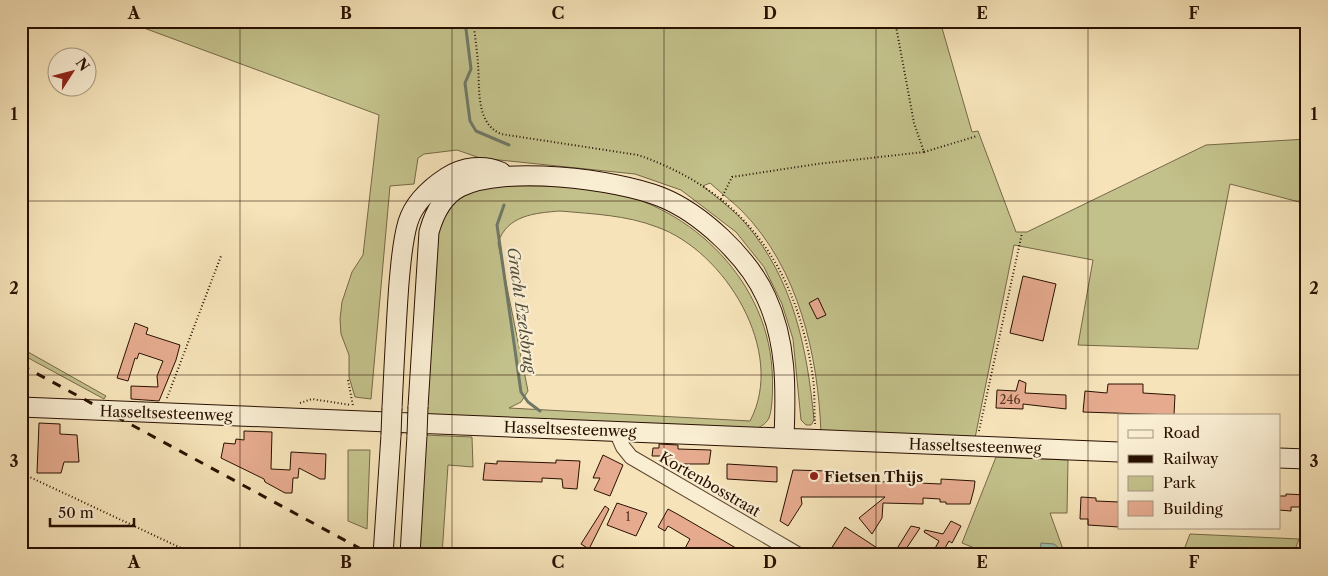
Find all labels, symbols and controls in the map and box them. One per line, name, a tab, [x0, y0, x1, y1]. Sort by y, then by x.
text: A	[127, 3, 141, 23]
text: B	[340, 3, 352, 23]
text: C	[552, 3, 564, 23]
text: D	[763, 3, 777, 23]
text: E	[976, 3, 988, 23]
text: F	[1189, 3, 1200, 23]
north arrow	[48, 48, 98, 98]
text: N	[72, 54, 93, 75]
text: 1	[10, 104, 18, 124]
text: 1	[1310, 104, 1318, 124]
water label: Gracht Ezelsbrug	[503, 246, 541, 376]
text: 2	[9, 278, 19, 298]
text: 2	[1309, 278, 1319, 298]
house number: 246	[1000, 392, 1020, 407]
street label: Hasseltsesteenweg	[99, 401, 233, 425]
legend	[1118, 414, 1280, 528]
street label: Hasseltsesteenweg	[503, 417, 637, 441]
text: Road	[1163, 423, 1200, 442]
street label: Hasseltsesteenweg	[908, 434, 1042, 458]
street label: Kortenbosstraat	[656, 447, 765, 521]
text: Railway	[1163, 449, 1219, 468]
text: 3	[9, 451, 19, 471]
text: 3	[1309, 451, 1319, 471]
place label: Fietsen Thijs	[824, 467, 923, 486]
marker: Fietsen Thijs	[808, 470, 820, 482]
text: Park	[1163, 473, 1197, 492]
scale bar	[50, 496, 134, 528]
text: Building	[1163, 499, 1223, 518]
text: 50 m	[58, 503, 94, 522]
house number: 1	[625, 509, 631, 524]
text: A	[127, 552, 141, 572]
text: B	[340, 552, 352, 572]
text: C	[552, 552, 564, 572]
text: D	[763, 552, 777, 572]
text: E	[976, 552, 988, 572]
text: F	[1189, 552, 1200, 572]

